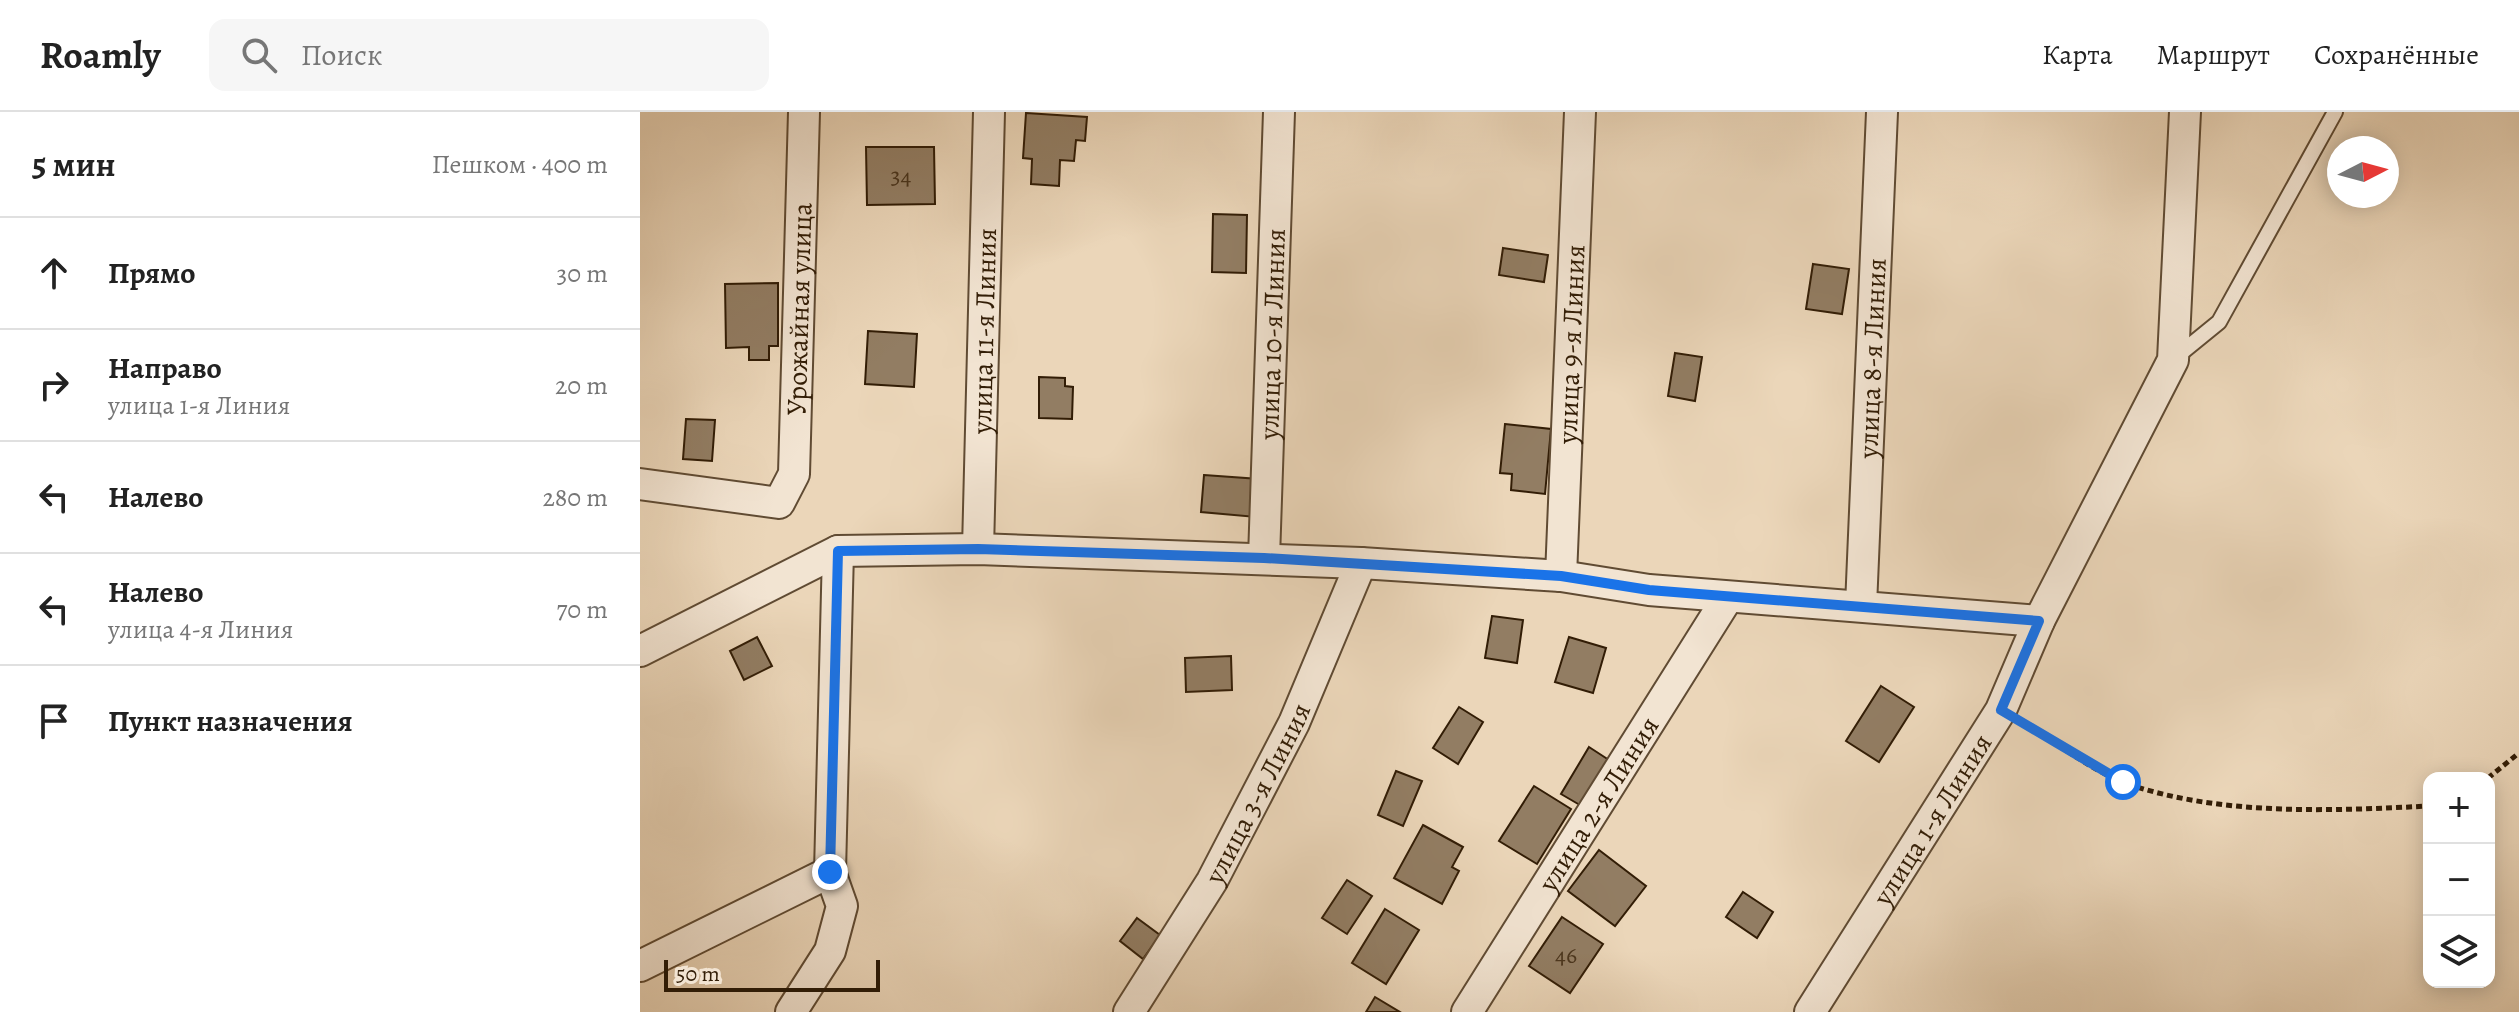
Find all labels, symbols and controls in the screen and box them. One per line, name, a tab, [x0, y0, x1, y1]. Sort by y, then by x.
search box	[209, 19, 769, 91]
text: Roamly	[40, 29, 161, 81]
icon: search	[237, 33, 281, 77]
text: Поиск	[301, 35, 383, 75]
text: Карта	[2042, 36, 2113, 74]
text: Маршрут	[2157, 36, 2270, 74]
text: Сохранённые	[2314, 36, 2479, 74]
north arrow	[2327, 136, 2399, 208]
text: 5 мин	[32, 141, 116, 188]
text: Пешком · 400 m	[432, 147, 608, 182]
house number: 34	[891, 160, 912, 192]
street label: Урожайная улица	[778, 202, 821, 416]
street label: улица 11-я Линия	[963, 228, 1006, 436]
street label: улица 10-я Линия	[1250, 228, 1295, 441]
street label: улица 9-я Линия	[1548, 244, 1595, 446]
icon: ahead	[32, 251, 76, 295]
text: Прямо	[108, 253, 195, 293]
text: 30 m	[557, 256, 608, 291]
street label: улица 8-я Линия	[1849, 257, 1896, 460]
text: Направо	[108, 348, 222, 388]
icon: right	[32, 363, 76, 407]
text: 20 m	[555, 368, 608, 403]
text: улица 1-я Линия	[108, 388, 290, 423]
icon: left	[32, 475, 76, 519]
text: Налево	[108, 477, 203, 517]
text: 280 m	[542, 480, 608, 515]
text: Налево	[108, 572, 203, 612]
icon: left	[32, 587, 76, 631]
text: 70 m	[556, 592, 608, 627]
text: улица 4-я Линия	[108, 612, 293, 647]
street label: улица 3-я Линия	[1195, 697, 1320, 891]
icon: arrive	[32, 699, 76, 743]
text: Пункт назначения	[108, 701, 353, 741]
street label: улица 2-я Линия	[1529, 709, 1668, 900]
street label: улица 1-я Линия	[1864, 727, 2001, 914]
route start	[2105, 764, 2141, 800]
map controls	[2423, 772, 2495, 988]
button: +	[2423, 772, 2495, 844]
button: −	[2423, 844, 2495, 916]
route end	[812, 854, 848, 890]
button: layers	[2423, 916, 2495, 988]
house number: 46	[1555, 939, 1577, 971]
scale bar	[664, 956, 880, 992]
text: 50 m	[676, 959, 720, 989]

